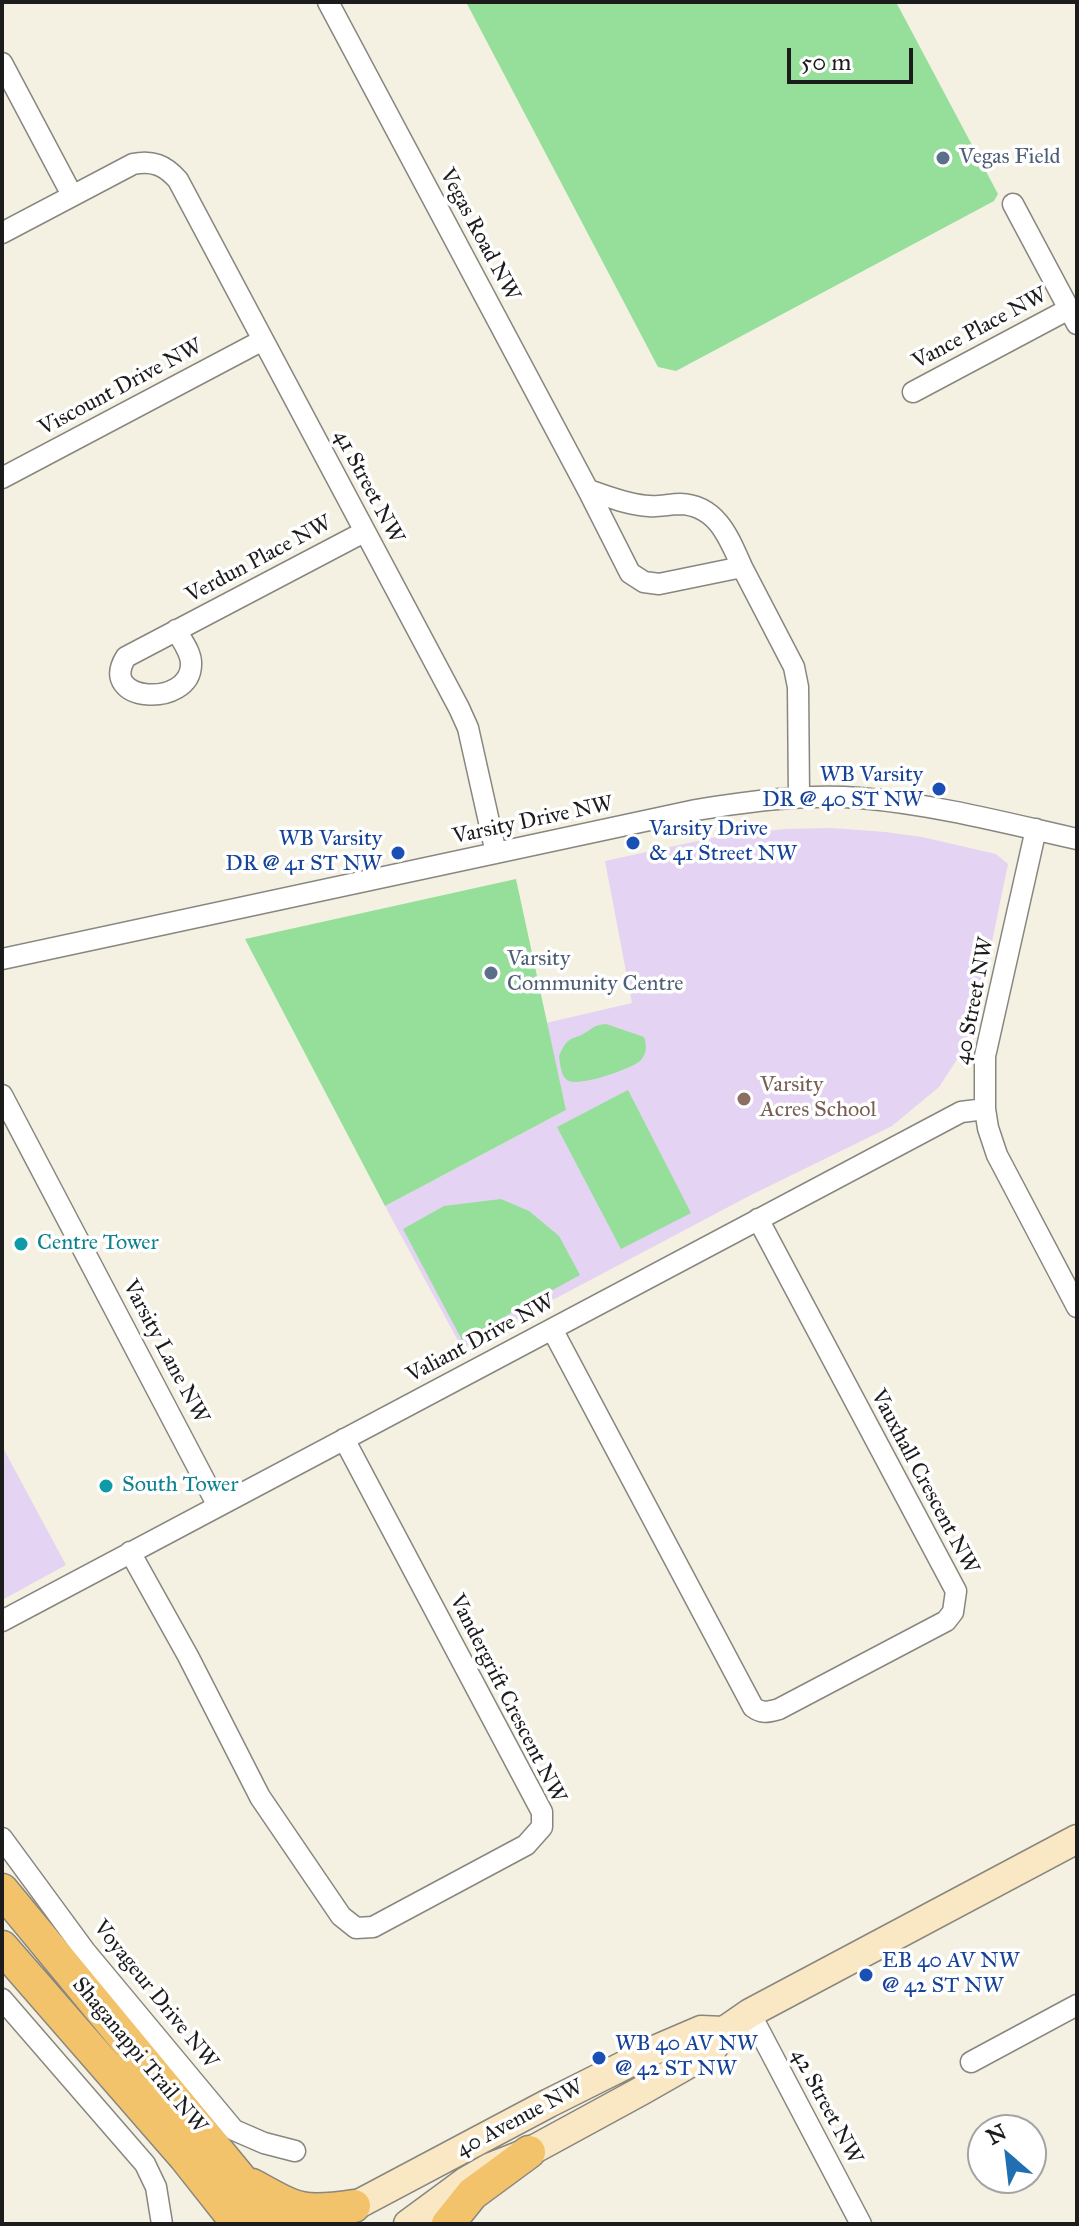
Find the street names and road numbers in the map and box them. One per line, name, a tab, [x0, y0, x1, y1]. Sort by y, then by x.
street label: Vegas Road NW	[433, 164, 525, 306]
street label: Vance Place NW	[908, 282, 1052, 376]
street label: Viscount Drive NW	[35, 334, 207, 442]
street label: 41 Street NW	[327, 426, 409, 548]
street label: Verdun Place NW	[182, 511, 336, 609]
street label: Varsity Drive NW	[450, 791, 616, 851]
street label: 40 Street NW	[950, 935, 1000, 1067]
street label: Varsity Lane NW	[116, 1276, 214, 1428]
street label: Valiant Drive NW	[403, 1289, 559, 1389]
street label: Vauxhall Crescent NW	[864, 1385, 984, 1579]
street label: Vandergrift Crescent NW	[443, 1590, 571, 1808]
street label: Voyageur Drive NW	[87, 1915, 223, 2075]
street label: Shaganappi Trail NW	[66, 1972, 212, 2140]
street label: 42 Street NW	[785, 2045, 867, 2169]
street label: 40 Avenue NW	[452, 2074, 588, 2164]

